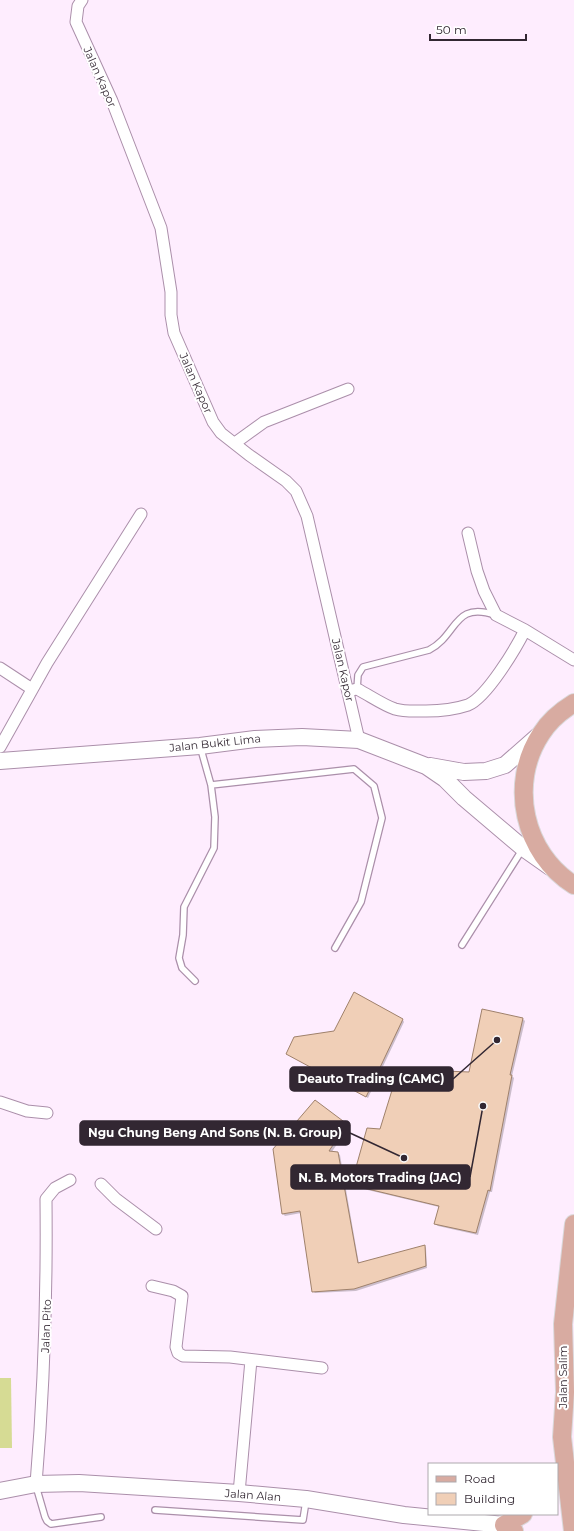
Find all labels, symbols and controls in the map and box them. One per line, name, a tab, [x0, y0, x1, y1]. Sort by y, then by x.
scale bar	[430, 16, 526, 42]
text: 50 m	[436, 22, 467, 37]
street label: Jalan Kapor	[80, 44, 120, 109]
street label: Jalan Kapor	[176, 350, 216, 415]
street label: Jalan Kapor	[329, 636, 357, 703]
street label: Jalan Bukit Lima	[168, 731, 261, 755]
callout: Deauto Trading (CAMC)	[290, 1067, 453, 1091]
text: Deauto Trading (CAMC)	[297, 1071, 445, 1086]
callout: Ngu Chung Beng And Sons (N. B. Group)	[80, 1121, 350, 1145]
text: Ngu Chung Beng And Sons (N. B. Group)	[88, 1125, 342, 1140]
callout: N. B. Motors Trading (JAC)	[291, 1165, 470, 1189]
text: N. B. Motors Trading (JAC)	[298, 1170, 462, 1185]
street label: Jalan Pito	[38, 1299, 54, 1354]
street label: Jalan Salim	[556, 1346, 570, 1409]
legend	[428, 1463, 558, 1515]
text: Road	[464, 1471, 495, 1486]
street label: Jalan Alan	[223, 1486, 282, 1504]
text: Building	[464, 1491, 515, 1506]

